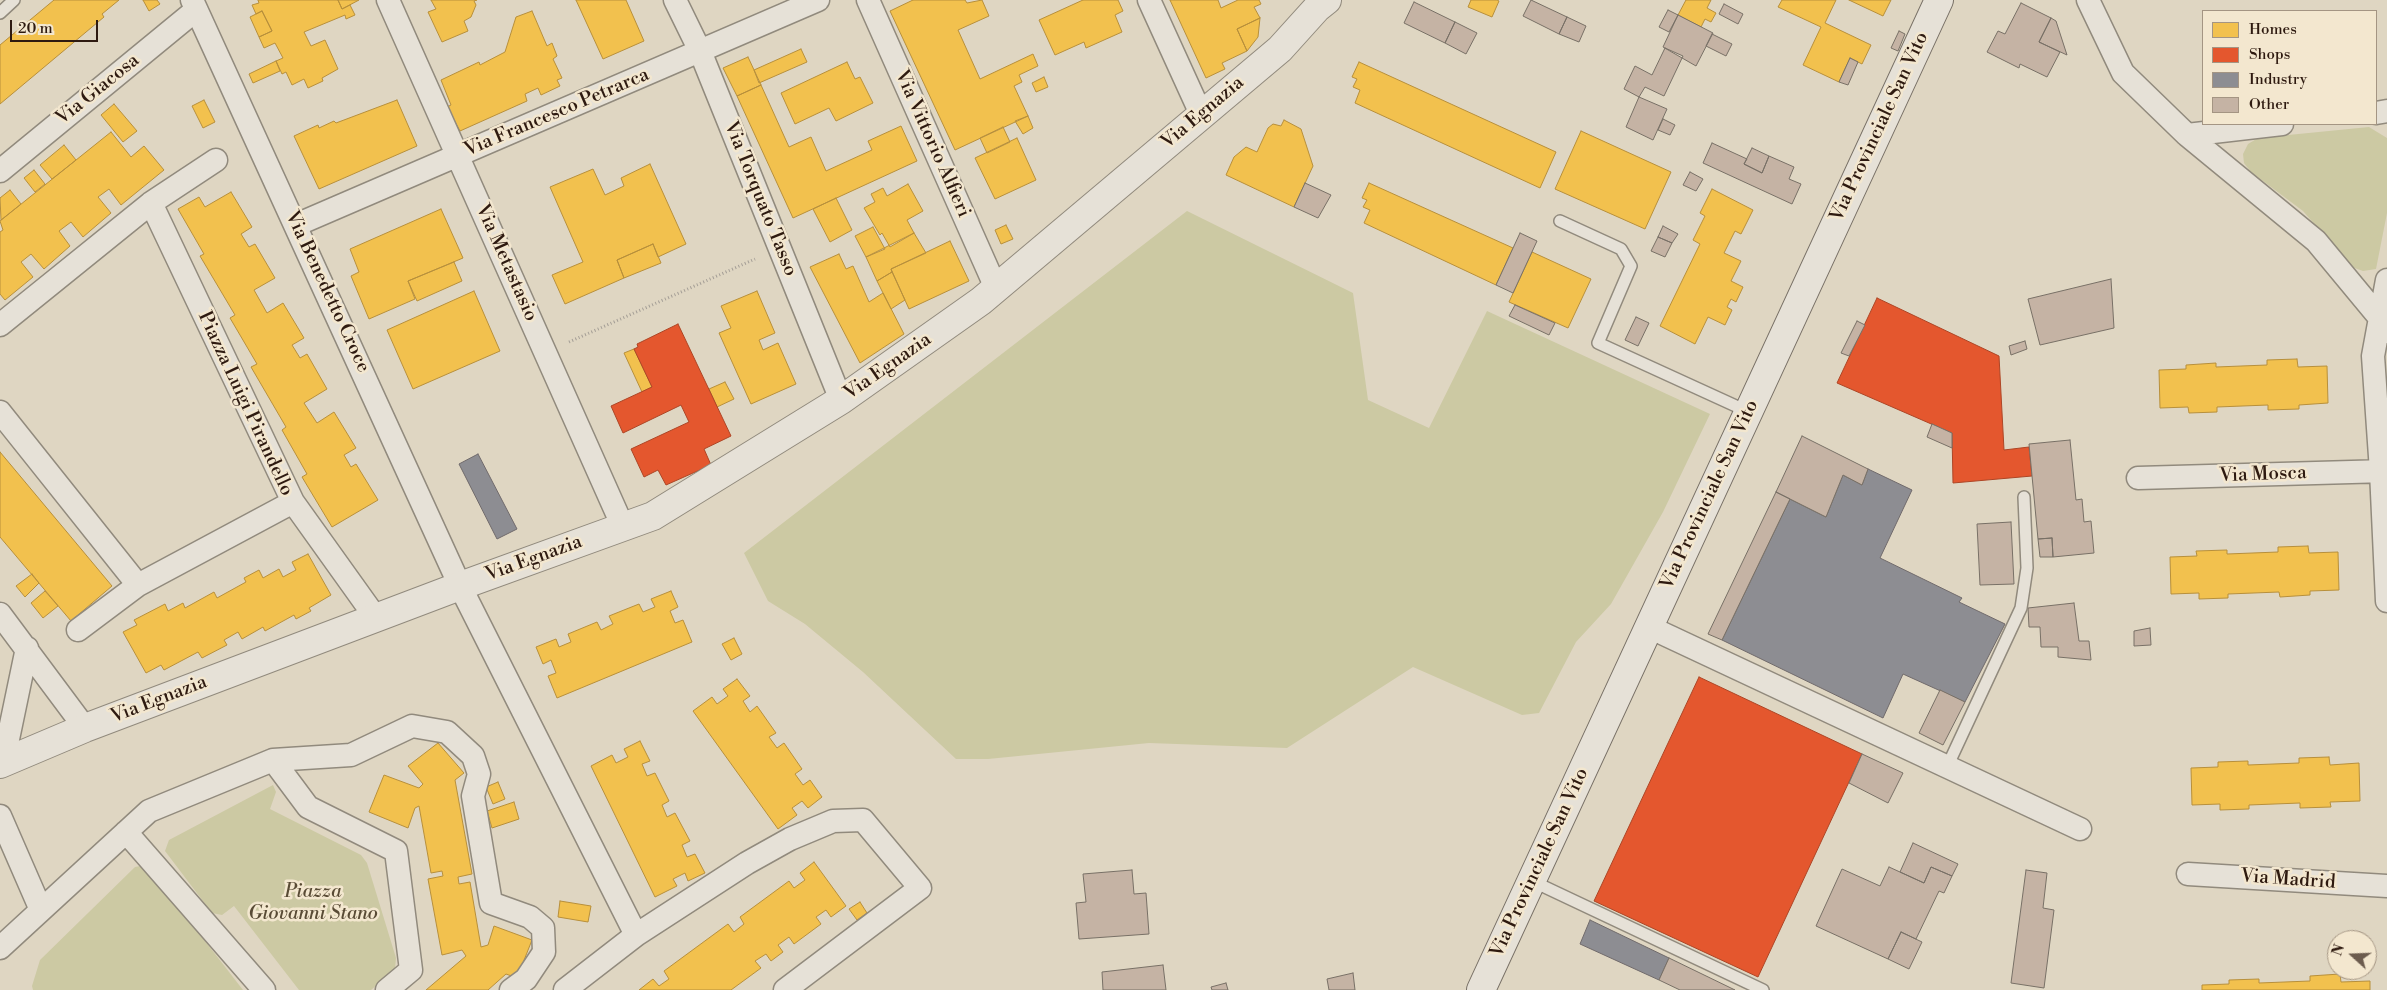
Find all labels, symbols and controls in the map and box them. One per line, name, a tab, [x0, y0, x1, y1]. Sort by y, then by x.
scale bar	[12, 10, 100, 42]
legend	[2202, 10, 2377, 125]
text: 20 m	[18, 19, 53, 38]
text: Homes	[2249, 20, 2297, 39]
street label: Via Provinciale San Vito	[1826, 29, 1934, 225]
text: Shops	[2249, 45, 2290, 64]
street label: Via Giacosa	[52, 50, 144, 130]
street label: Via Francesco Petrarca	[461, 64, 653, 162]
street label: Via Vittorio Alfieri	[889, 67, 975, 221]
text: Industry	[2249, 70, 2307, 89]
street label: Via Egnazia	[1157, 72, 1249, 154]
text: Other	[2249, 95, 2289, 114]
street label: Via Torquato Tasso	[718, 118, 802, 280]
street label: Via Metastasio	[470, 201, 542, 325]
street label: Via Benedetto Croce	[280, 208, 374, 376]
street label: Piazza Luigi Pirandello	[192, 308, 298, 500]
street label: Via Egnazia	[840, 329, 936, 405]
street label: Via Provinciale San Vito	[1656, 397, 1764, 593]
street label: Via Mosca	[2219, 462, 2307, 488]
street label: Via Egnazia	[483, 531, 585, 587]
street label: Via Egnazia	[108, 671, 210, 729]
street label: Via Provinciale San Vito	[1486, 765, 1594, 961]
street label: Via Madrid	[2240, 865, 2336, 895]
park label: Piazza Giovanni Stano	[248, 881, 378, 925]
north arrow	[2327, 930, 2377, 980]
text: N	[2328, 942, 2349, 959]

